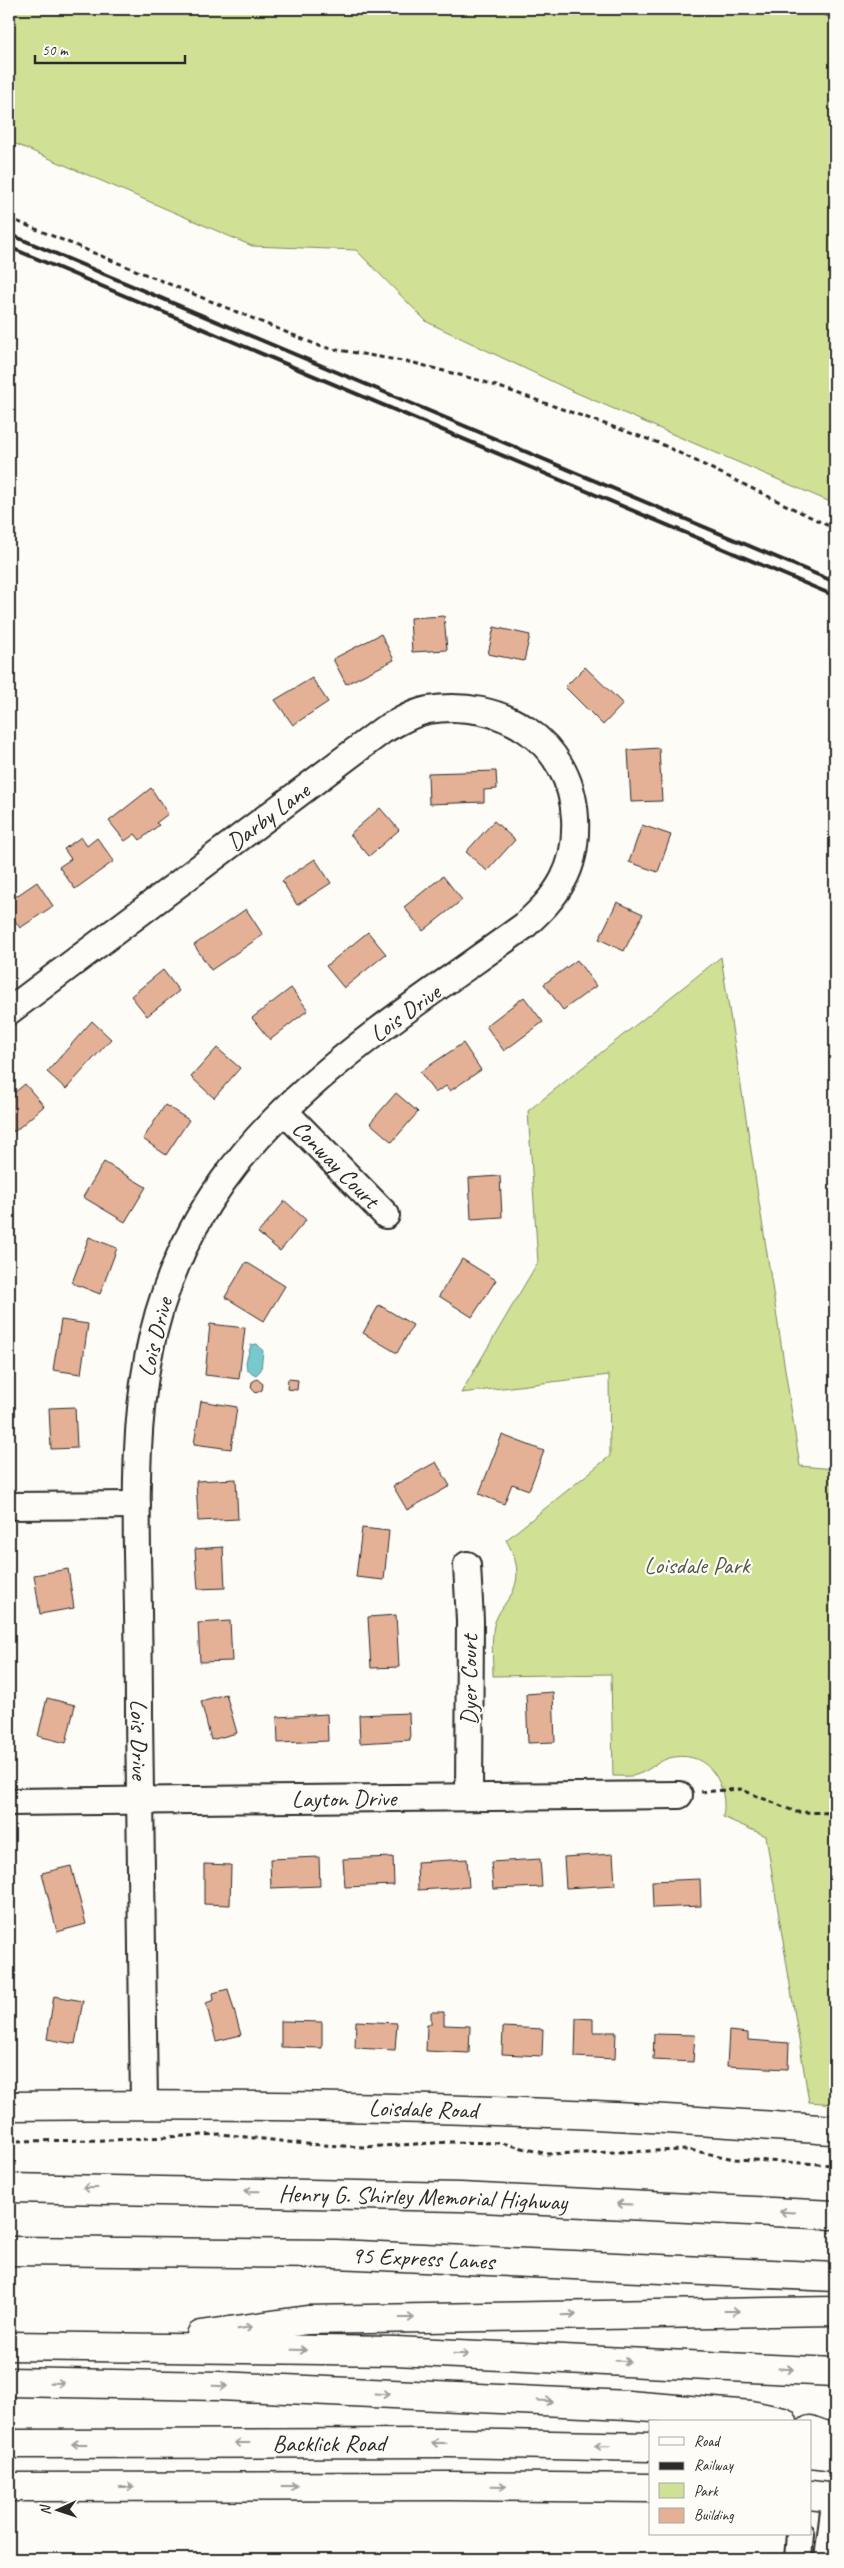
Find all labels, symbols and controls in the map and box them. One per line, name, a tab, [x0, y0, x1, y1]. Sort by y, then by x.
scale bar	[35, 32, 185, 64]
text: 50 m	[42, 41, 69, 60]
street label: Darby Lane	[221, 774, 317, 857]
street label: Lois Drive	[364, 976, 448, 1049]
street label: Conway Court	[286, 1113, 387, 1216]
street label: Lois Drive	[131, 1292, 180, 1379]
park label: Loisdale Park	[644, 1550, 752, 1580]
street label: Dyer Court	[454, 1633, 484, 1725]
street label: Lois Drive	[124, 1699, 155, 1782]
street label: Layton Drive	[292, 1783, 399, 1814]
street label: Loisdale Road	[368, 2093, 481, 2126]
street label: Henry G. Shirley Memorial Highway	[278, 2178, 570, 2217]
one-way arrow	[82, 2183, 98, 2193]
one-way arrow	[244, 2186, 260, 2196]
one-way arrow	[617, 2199, 633, 2209]
one-way arrow	[779, 2207, 795, 2216]
street label: 95 Express Lanes	[351, 2240, 498, 2276]
one-way arrow	[723, 2307, 739, 2316]
one-way arrow	[561, 2311, 577, 2320]
one-way arrow	[398, 2313, 414, 2323]
one-way arrow	[236, 2323, 252, 2333]
one-way arrow	[290, 2345, 306, 2354]
one-way arrow	[452, 2349, 469, 2359]
one-way arrow	[615, 2356, 631, 2365]
one-way arrow	[777, 2365, 793, 2374]
one-way arrow	[49, 2378, 65, 2388]
one-way arrow	[212, 2381, 228, 2391]
one-way arrow	[374, 2389, 390, 2398]
one-way arrow	[536, 2396, 552, 2406]
legend	[649, 2420, 812, 2536]
street label: Backlick Road	[272, 2428, 389, 2458]
text: Road	[694, 2432, 721, 2451]
one-way arrow	[234, 2438, 250, 2448]
one-way arrow	[431, 2438, 448, 2448]
one-way arrow	[71, 2439, 88, 2449]
one-way arrow	[594, 2441, 610, 2450]
text: Railway	[694, 2456, 735, 2475]
one-way arrow	[282, 2481, 298, 2491]
one-way arrow	[490, 2481, 507, 2491]
one-way arrow	[119, 2482, 135, 2491]
text: Park	[694, 2482, 719, 2501]
north arrow	[32, 2486, 82, 2536]
text: N	[37, 2504, 54, 2515]
text: Building	[694, 2506, 734, 2525]

